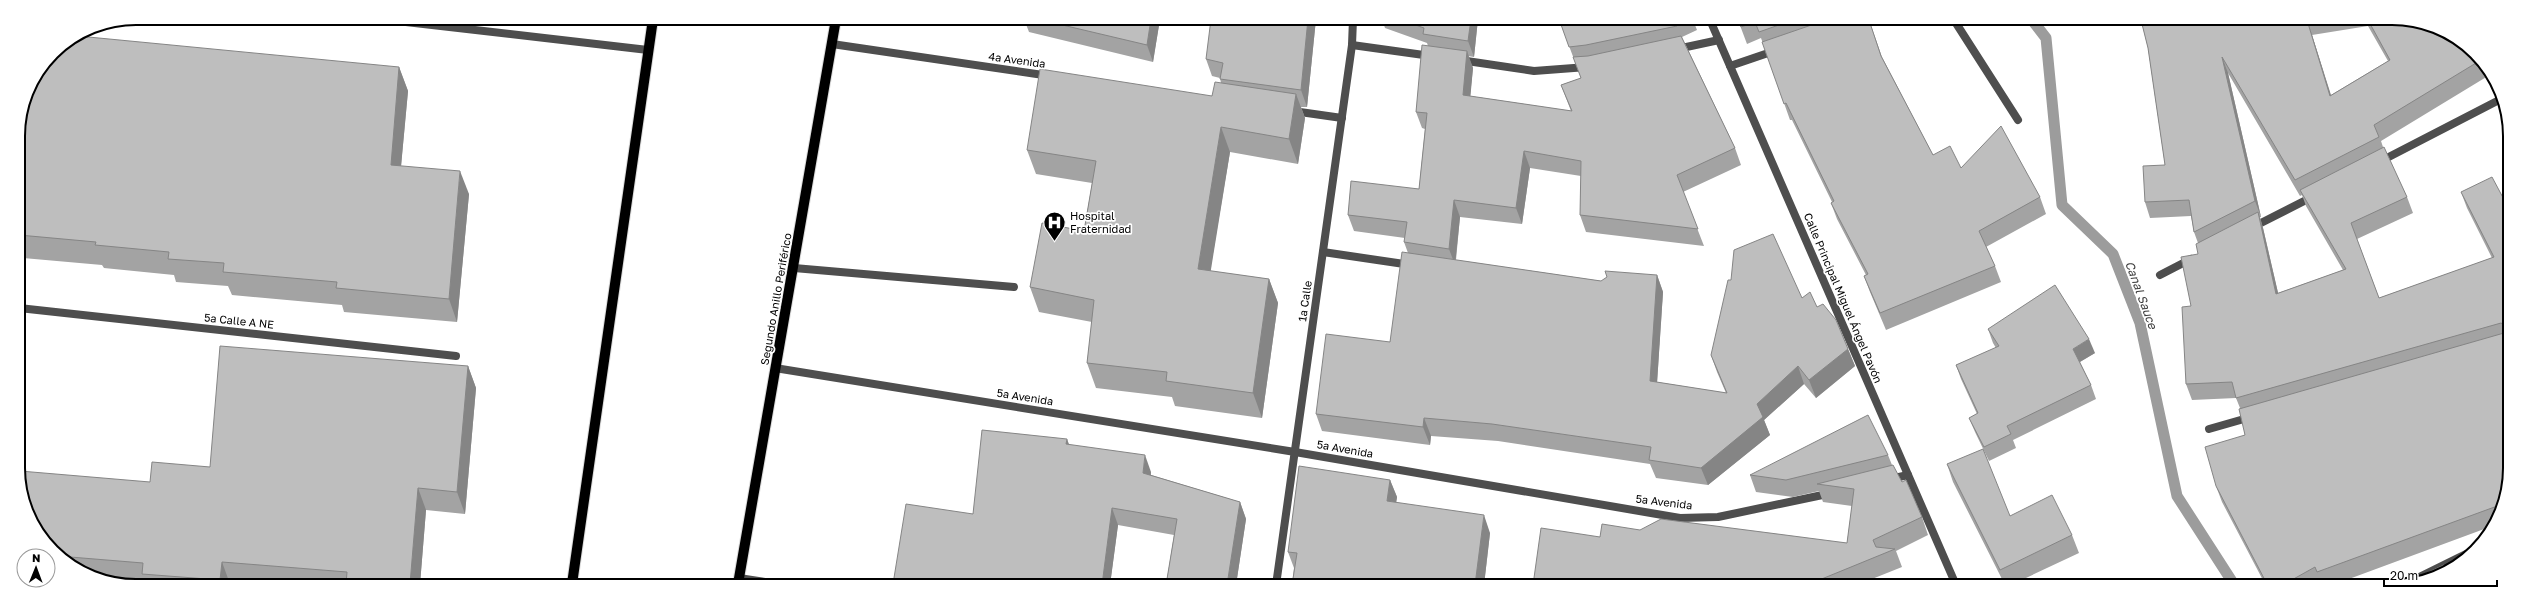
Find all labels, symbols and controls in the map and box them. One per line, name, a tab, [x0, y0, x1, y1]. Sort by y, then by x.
street label: 4a Avenida	[988, 49, 1046, 70]
hospital icon: Hospital Fraternidad	[1042, 209, 1068, 242]
place label: Hospital Fraternidad	[1070, 209, 1131, 235]
street label: Calle Principal Miguel Ángel Pavón	[1802, 211, 1885, 385]
street label: Segundo Anillo Periférico	[757, 231, 794, 366]
water label: Canal Sauce	[2122, 259, 2161, 332]
street label: 1a Calle	[1295, 280, 1314, 322]
street label: 5a Calle A NE	[203, 310, 275, 331]
street label: 5a Avenida	[996, 386, 1054, 407]
street label: 5a Avenida	[1316, 437, 1374, 460]
street label: 5a Avenida	[1635, 492, 1693, 511]
north arrow	[16, 548, 56, 588]
text: N	[32, 551, 40, 564]
scale bar	[2384, 562, 2497, 588]
text: 20 m	[2390, 568, 2418, 583]

